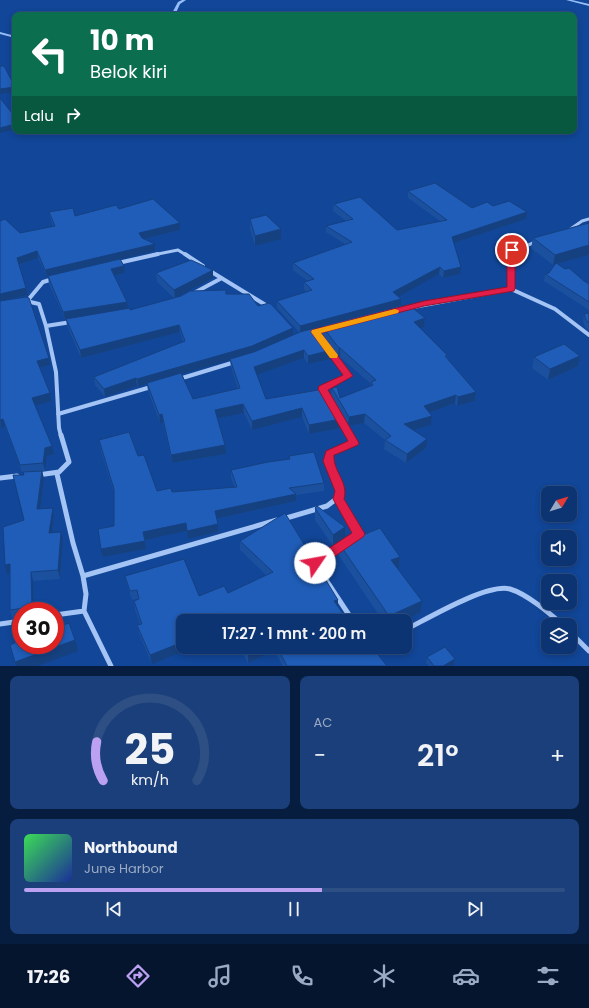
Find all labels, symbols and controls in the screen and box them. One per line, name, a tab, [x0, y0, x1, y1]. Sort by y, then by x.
text: 10 m	[90, 21, 154, 60]
icon: left	[24, 28, 76, 80]
text: Belok kiri	[90, 59, 167, 84]
icon: right	[62, 104, 84, 126]
text: Lalu	[24, 105, 54, 126]
pin	[495, 233, 529, 267]
icon: arrive	[501, 239, 523, 261]
north arrow	[541, 486, 577, 522]
map controls	[541, 486, 577, 654]
button: sound	[541, 530, 577, 566]
position arrow	[294, 542, 336, 584]
button: search	[541, 574, 577, 610]
speed limit sign: 30	[12, 602, 64, 654]
button: layers	[541, 618, 577, 654]
text: 17:27 · 1 mnt · 200 m	[222, 623, 366, 644]
text: AC	[314, 713, 332, 732]
text: 25	[124, 719, 175, 778]
text: 21°	[417, 734, 459, 777]
text: −	[314, 740, 326, 771]
text: +	[550, 740, 565, 771]
text: km/h	[131, 769, 169, 789]
text: Northbound	[84, 837, 178, 858]
text: June Harbor	[84, 859, 164, 878]
icon: previous	[103, 898, 125, 920]
icon: pause	[283, 898, 305, 920]
icon: next	[464, 898, 486, 920]
icon: directions	[124, 962, 152, 990]
icon: music	[206, 962, 234, 990]
icon: phone	[288, 962, 316, 990]
icon: climate	[370, 962, 398, 990]
icon: car	[452, 962, 480, 990]
icon: filters	[534, 962, 562, 990]
text: 17:26	[27, 964, 70, 989]

